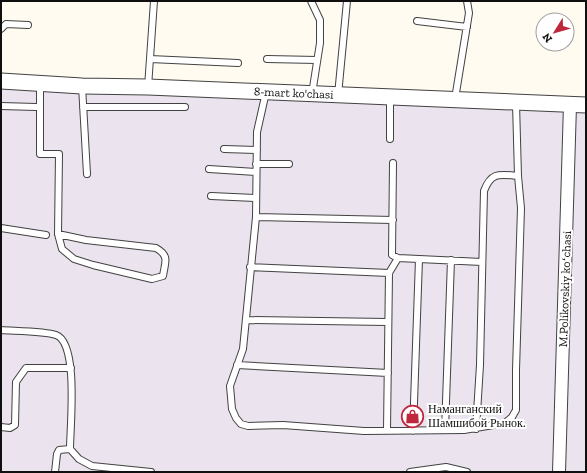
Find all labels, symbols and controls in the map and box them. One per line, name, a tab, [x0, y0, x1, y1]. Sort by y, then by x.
north arrow	[535, 12, 575, 52]
text: N	[539, 30, 555, 45]
street label: 8-mart ko'chasi	[254, 84, 334, 102]
street label: M.Polikovskiy koʻchasi	[556, 230, 574, 347]
place label: Наманганский Шамшибой Рынок.	[428, 402, 525, 430]
shop icon: Наманганский Шамшибой Рынок.	[399, 403, 425, 429]

